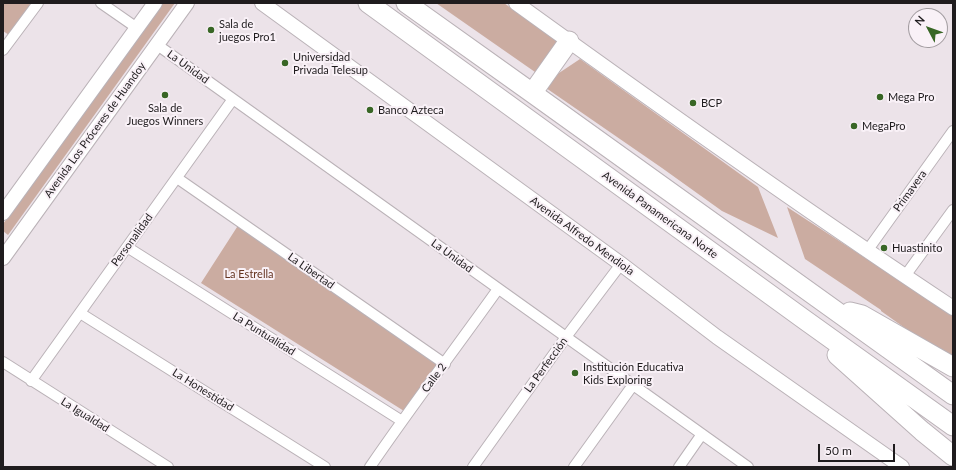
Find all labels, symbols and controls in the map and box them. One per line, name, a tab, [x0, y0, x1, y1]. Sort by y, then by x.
north arrow	[908, 8, 948, 48]
text: N	[912, 13, 927, 28]
place label: Sala de juegos Pro1	[219, 17, 276, 43]
marker: Sala de juegos Pro1	[206, 25, 216, 35]
street label: La Unidad	[165, 47, 211, 87]
place label: Universidad Privada Telesup	[293, 50, 368, 76]
marker: Universidad Privada Telesup	[280, 58, 290, 68]
street label: Avenida Los Próceres de Huandoy	[41, 60, 149, 200]
marker: Sala de Juegos Winners	[160, 90, 170, 100]
place label: Mega Pro	[888, 90, 934, 104]
marker: Mega Pro	[875, 92, 885, 102]
place label: BCP	[701, 96, 722, 110]
marker: BCP	[688, 98, 698, 108]
place label: Sala de Juegos Winners	[127, 101, 203, 127]
place label: Banco Azteca	[378, 103, 444, 117]
marker: Banco Azteca	[365, 105, 375, 115]
place label: MegaPro	[862, 119, 905, 133]
marker: MegaPro	[849, 121, 859, 131]
street label: Primavera	[890, 168, 930, 214]
street label: Avenida Panamericana Norte	[600, 169, 720, 261]
street label: Avenida Alfredo Mendiola	[527, 194, 637, 278]
street label: Personalidad	[109, 211, 155, 269]
street label: La Unidad	[429, 236, 475, 276]
place label: Huastinito	[892, 241, 942, 255]
marker: Huastinito	[879, 243, 889, 253]
street label: La Libertad	[285, 250, 337, 292]
park label: La Estrella	[224, 267, 274, 281]
street label: La Puntualidad	[230, 310, 298, 358]
street label: La Perfección	[522, 335, 570, 395]
place label: Institución Educativa Kids Exploring	[583, 360, 684, 386]
street label: Calle 2	[419, 361, 449, 395]
street label: La Honestidad	[170, 366, 236, 414]
marker: Institución Educativa Kids Exploring	[570, 368, 580, 378]
street label: La Igualdad	[58, 395, 112, 435]
scale bar	[820, 436, 897, 462]
text: 50 m	[825, 443, 852, 458]

